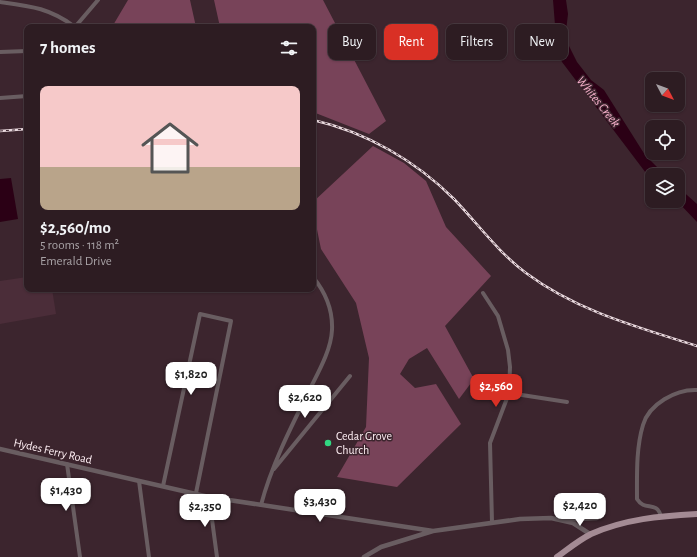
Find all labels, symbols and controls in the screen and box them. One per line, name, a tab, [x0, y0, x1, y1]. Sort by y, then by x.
chip: Buy	[328, 24, 376, 60]
chip: Rent	[384, 24, 438, 60]
chip: Filters	[446, 24, 507, 60]
chip: New	[515, 24, 568, 60]
icon: filters	[278, 37, 300, 59]
text: 7 homes	[40, 39, 96, 56]
north arrow	[645, 72, 685, 112]
map controls	[645, 72, 685, 208]
water label: Whites Creek	[574, 74, 622, 130]
icon: home	[134, 112, 206, 184]
button: locate	[645, 120, 685, 160]
button: layers	[645, 168, 685, 208]
text: $2,560/mo	[40, 219, 111, 236]
text: 5 rooms · 118 m²	[40, 239, 119, 252]
text: Emerald Drive	[40, 255, 112, 268]
pin: $1,820	[158, 362, 224, 396]
text: $1,820	[175, 368, 207, 381]
pin: $2,560	[463, 374, 529, 408]
text: $2,560	[479, 380, 513, 393]
pin: $2,620	[272, 385, 338, 419]
text: $2,620	[288, 391, 322, 404]
place label: Cedar Grove Church	[336, 430, 392, 456]
street label: Hydes Ferry Road	[12, 436, 93, 467]
marker: Cedar Grove Church	[323, 438, 333, 448]
pin: $1,430	[33, 478, 99, 512]
text: $1,430	[50, 484, 82, 497]
pin: $3,430	[287, 489, 353, 523]
pin: $2,420	[547, 493, 613, 527]
pin: $2,350	[172, 494, 238, 528]
text: $3,430	[303, 495, 337, 508]
text: $2,420	[563, 499, 597, 512]
text: $2,350	[189, 500, 221, 513]

